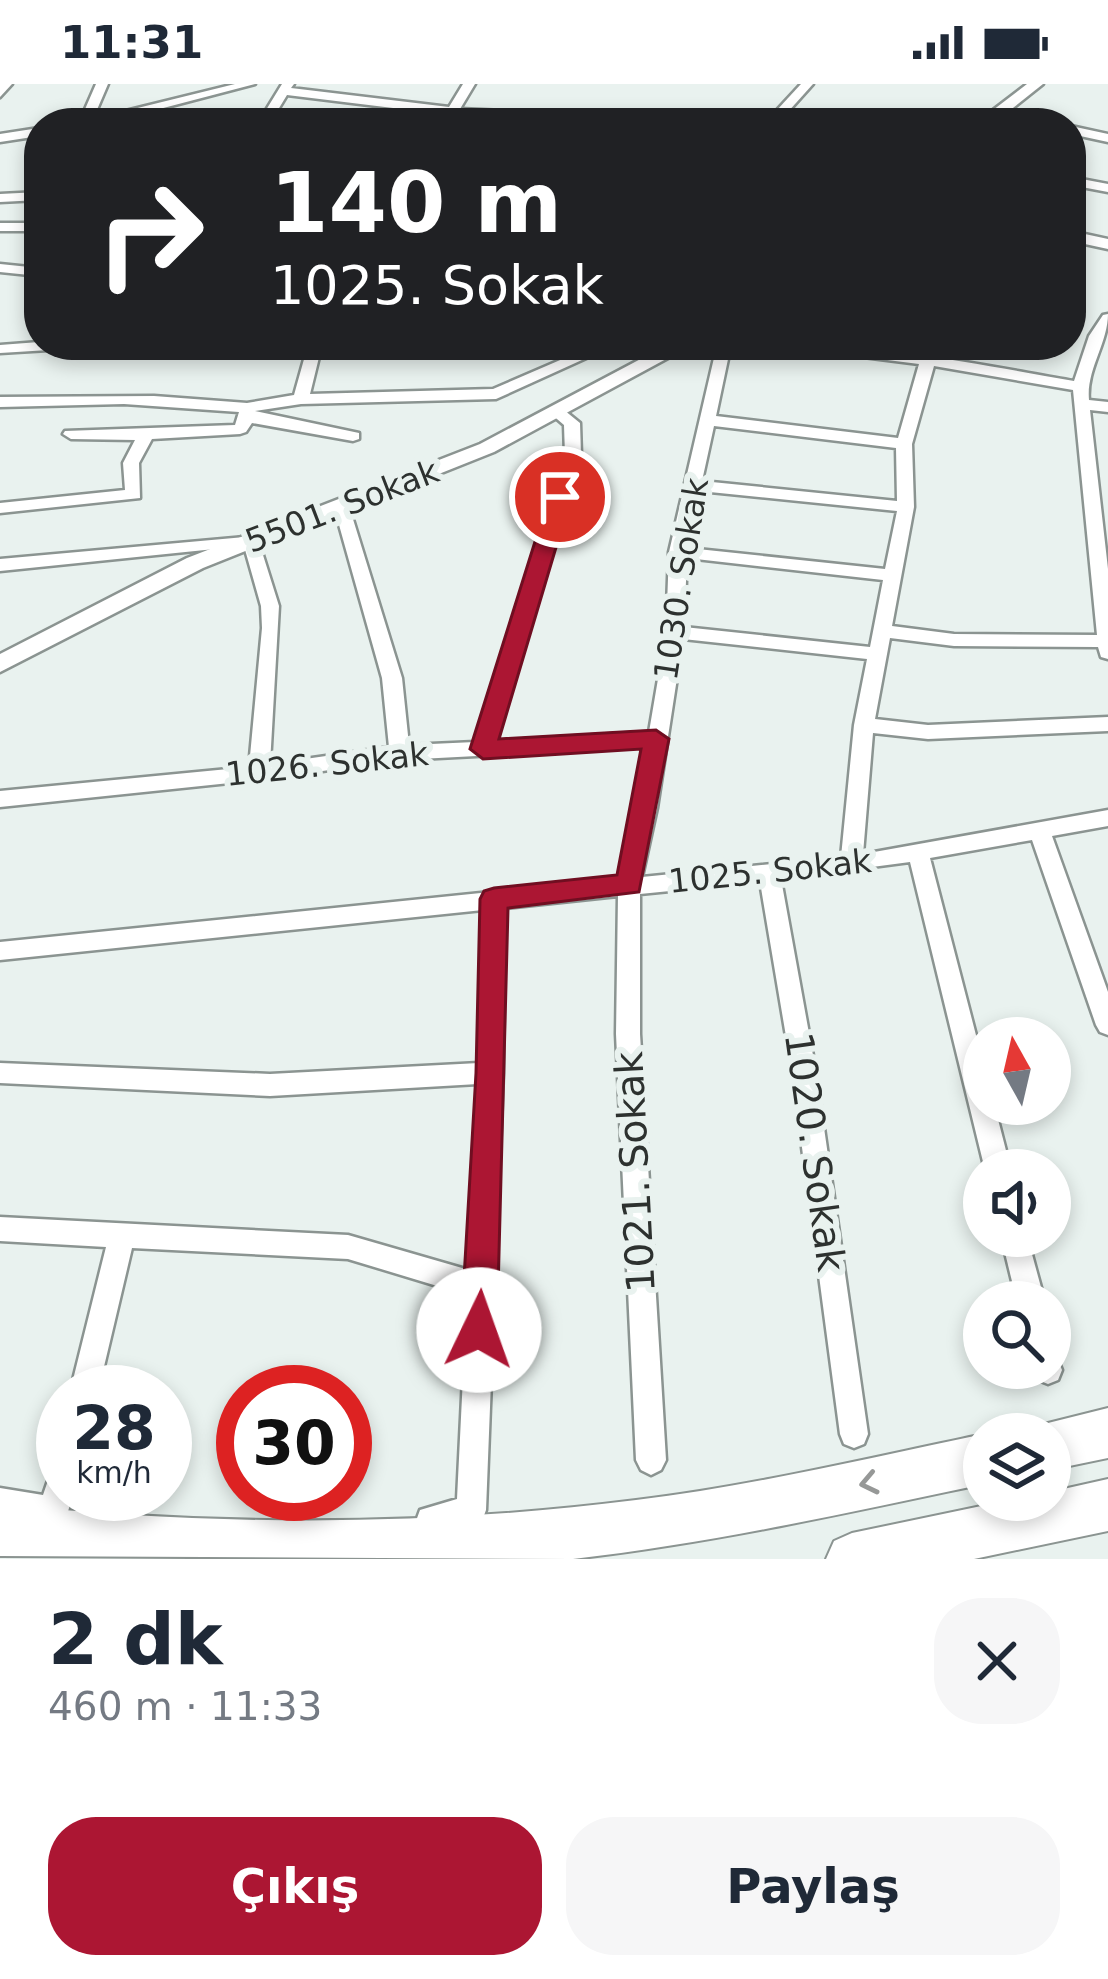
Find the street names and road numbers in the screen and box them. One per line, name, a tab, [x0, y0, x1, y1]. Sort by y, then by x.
street label: 5501. Sokak	[240, 451, 445, 561]
street label: 1030. Sokak	[646, 474, 716, 683]
street label: 1026. Sokak	[224, 734, 431, 794]
street label: 1025. Sokak	[667, 841, 874, 901]
street label: 1020. Sokak	[776, 1030, 854, 1275]
street label: 1021. Sokak	[606, 1050, 664, 1294]

